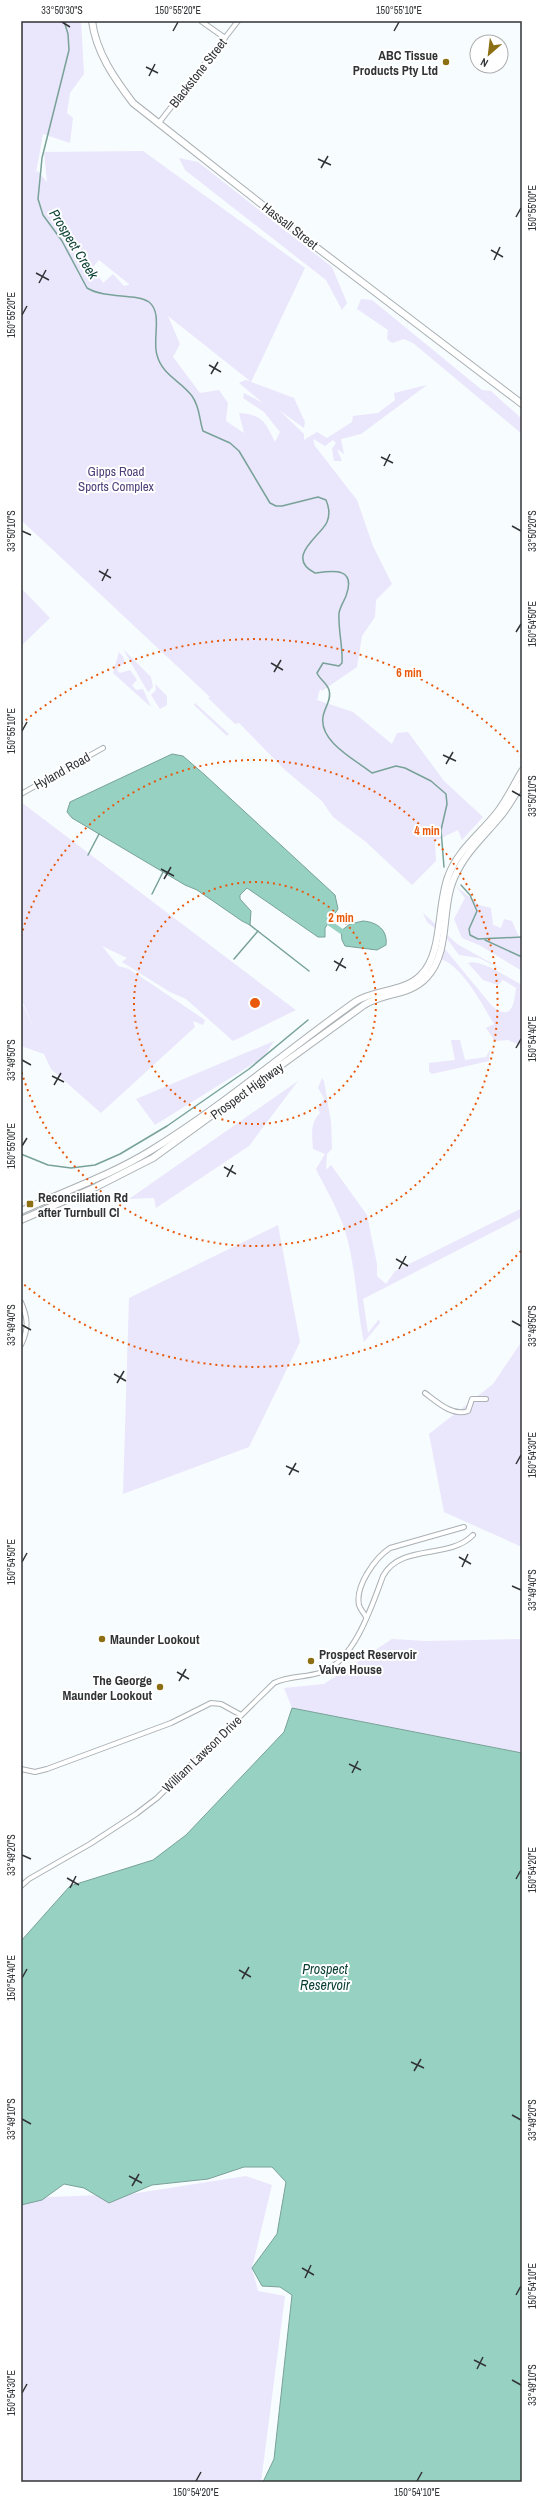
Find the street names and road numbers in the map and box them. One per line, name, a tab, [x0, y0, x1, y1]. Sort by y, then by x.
street label: Blackstone Street	[166, 35, 230, 111]
street label: Hassall Street	[259, 199, 321, 253]
street label: Hyland Road	[31, 749, 93, 793]
street label: Prospect Highway	[207, 1058, 288, 1123]
street label: William Lawson Drive	[159, 1712, 245, 1796]

